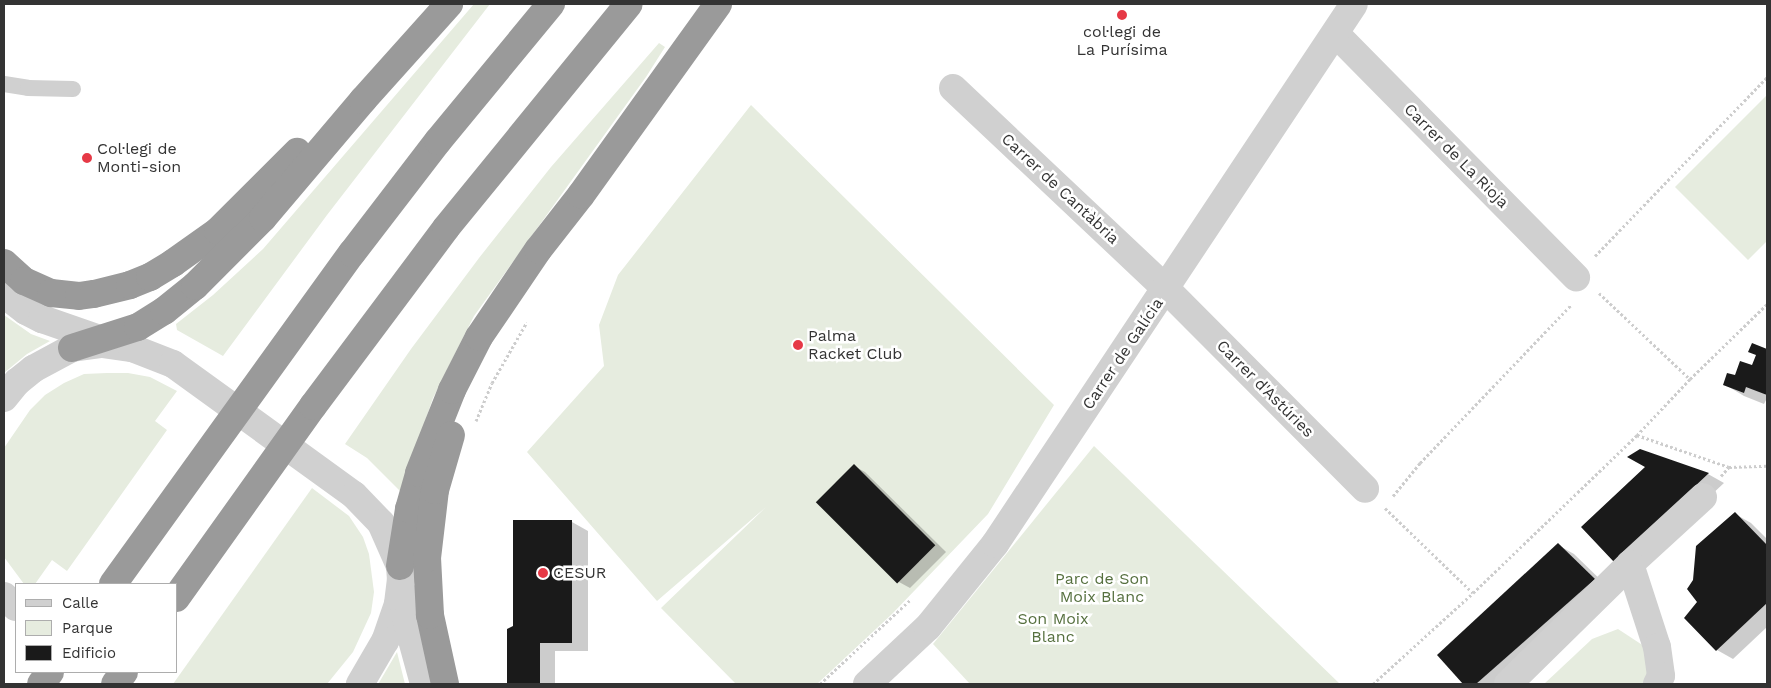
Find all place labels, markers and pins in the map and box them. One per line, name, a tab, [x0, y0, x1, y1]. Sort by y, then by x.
marker: col·legi de La Purísima	[1116, 9, 1128, 21]
place label: col·legi de La Purísima	[1076, 22, 1168, 60]
place label: Col·legi de Monti-sion	[97, 139, 181, 177]
marker: Col·legi de Monti-sion	[81, 152, 93, 164]
place label: Palma Racket Club	[808, 326, 902, 364]
marker: Palma Racket Club	[792, 339, 804, 351]
place label: CESUR	[553, 563, 606, 583]
marker: CESUR	[537, 567, 549, 579]

